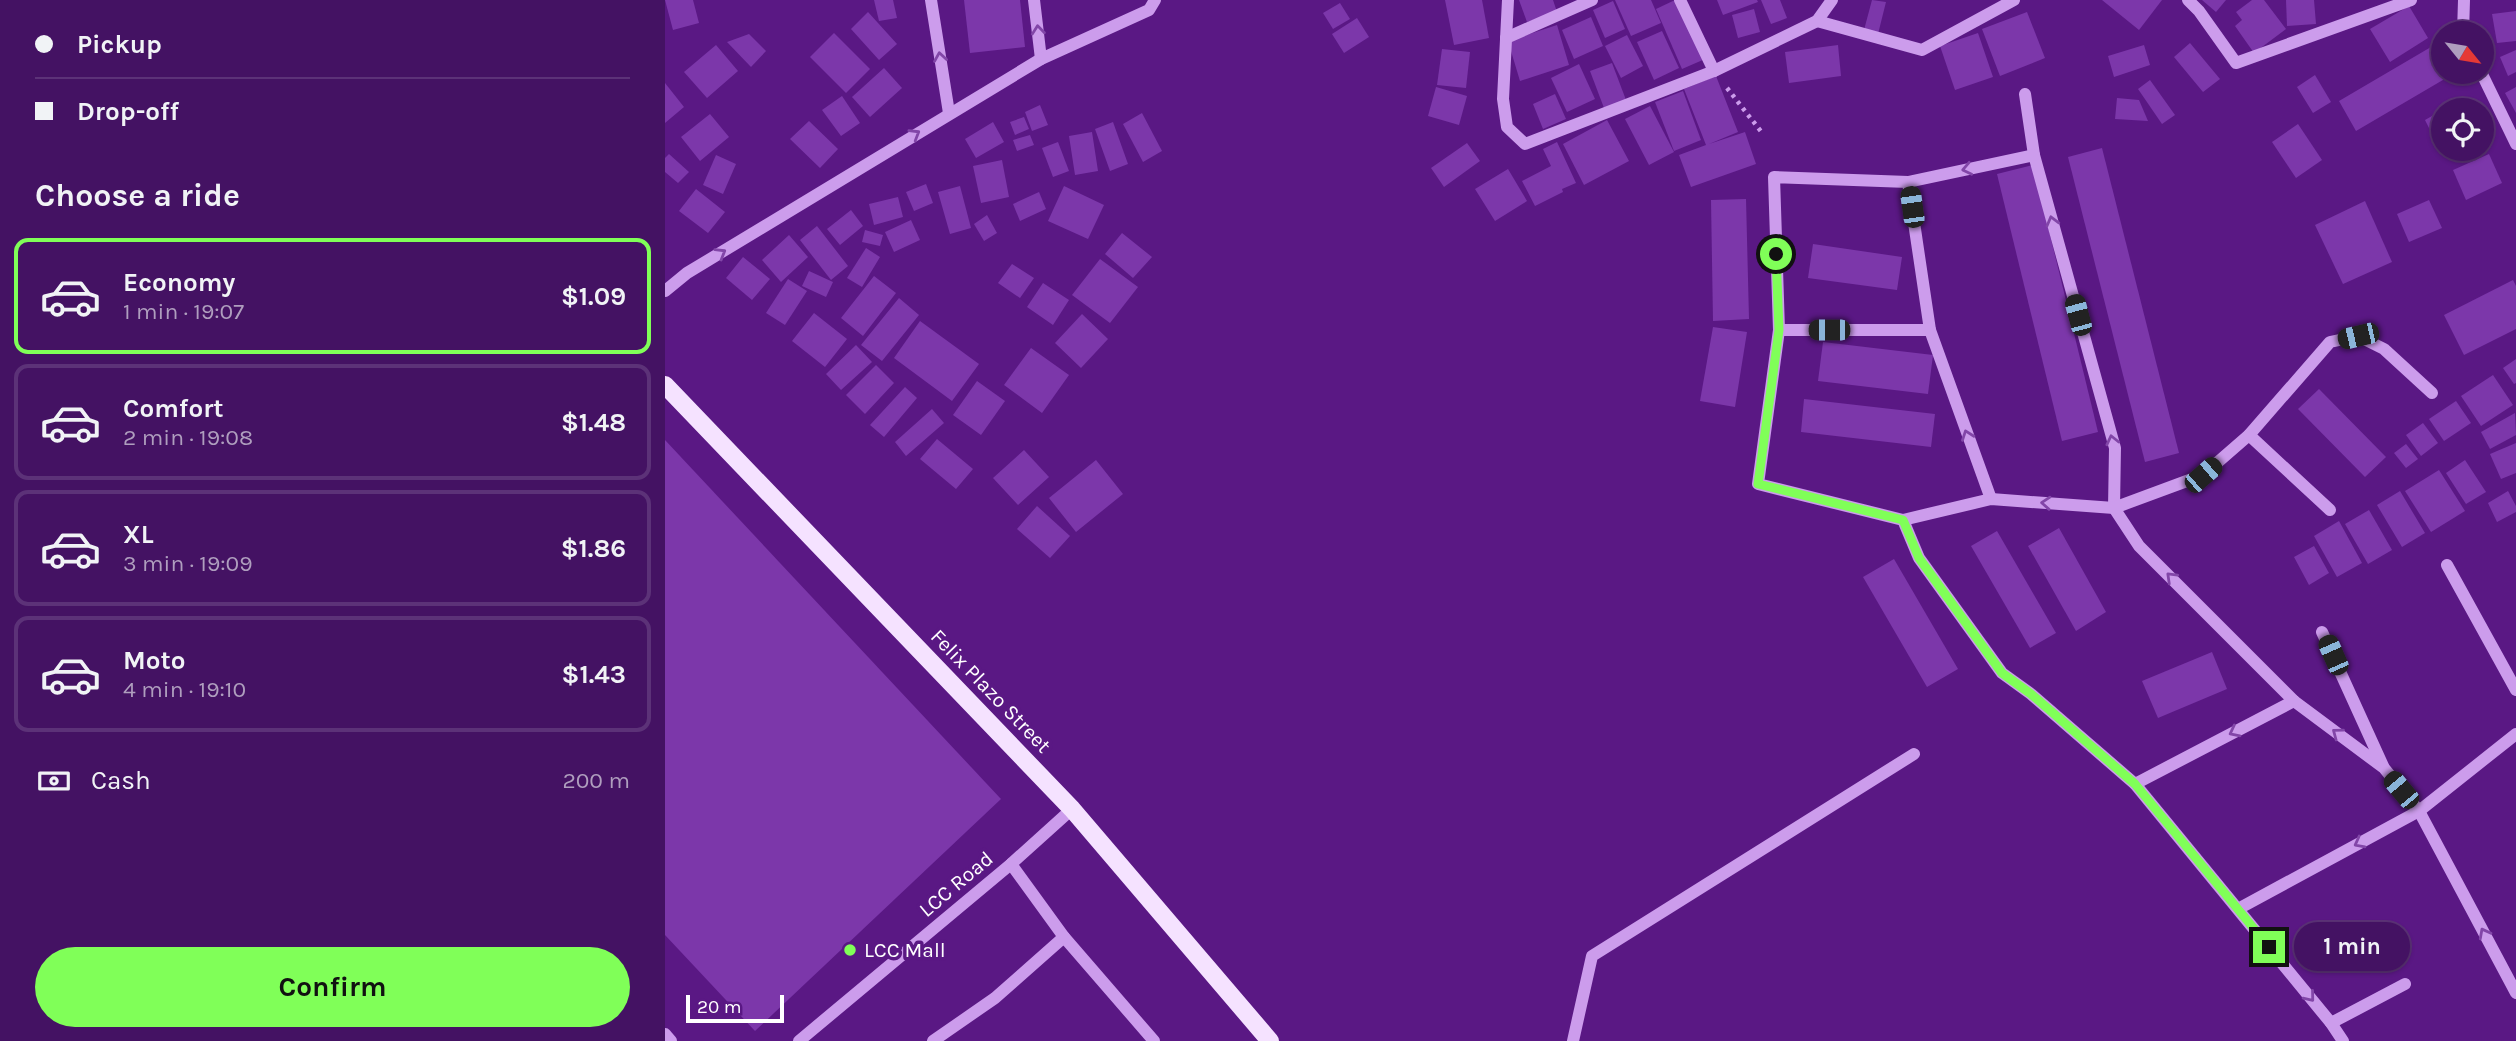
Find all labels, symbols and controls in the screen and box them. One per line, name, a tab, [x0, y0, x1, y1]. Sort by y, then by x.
north arrow	[2431, 21, 2494, 84]
map controls	[2431, 21, 2494, 161]
one-way arrow	[1030, 24, 1045, 36]
text: Pickup	[77, 29, 162, 60]
one-way arrow	[933, 51, 948, 63]
text: Drop-off	[77, 96, 179, 127]
button: locate	[2431, 98, 2494, 161]
one-way arrow	[908, 129, 921, 142]
one-way arrow	[1961, 161, 1973, 176]
text: Choose a ride	[35, 177, 240, 214]
car	[1899, 185, 1926, 229]
one-way arrow	[2046, 215, 2060, 227]
route start	[1760, 238, 1792, 270]
one-way arrow	[714, 248, 727, 261]
icon: car	[39, 265, 102, 328]
text: Economy	[123, 267, 235, 298]
text: $1.09	[561, 281, 626, 312]
car	[2063, 292, 2094, 338]
text: 1 min · 19:07	[123, 298, 244, 325]
car	[1809, 320, 1851, 341]
car	[2336, 321, 2381, 351]
icon: car	[39, 391, 102, 454]
text: Comfort	[123, 393, 224, 424]
text: $1.48	[561, 407, 626, 438]
text: 2 min · 19:08	[123, 424, 253, 451]
one-way arrow	[1962, 429, 1976, 441]
one-way arrow	[2106, 434, 2120, 446]
car	[2181, 453, 2226, 497]
one-way arrow	[2041, 496, 2052, 511]
icon: car	[39, 517, 102, 580]
text: XL	[123, 519, 154, 550]
text: $1.86	[561, 533, 626, 564]
text: 3 min · 19:09	[123, 550, 253, 577]
one-way arrow	[2167, 573, 2180, 586]
street label: Felix Plazo Street	[926, 624, 1056, 758]
car	[2315, 632, 2352, 678]
icon: car	[39, 643, 102, 706]
text: Moto	[123, 645, 185, 676]
text: $1.43	[562, 659, 626, 690]
text: 4 min · 19:10	[123, 676, 246, 703]
one-way arrow	[2228, 724, 2241, 738]
one-way arrow	[2332, 729, 2345, 741]
icon: cash	[35, 762, 73, 800]
text: Cash	[91, 765, 151, 796]
text: 200 m	[562, 767, 630, 794]
car	[2380, 767, 2423, 813]
one-way arrow	[2353, 835, 2366, 849]
street label: LCC Road	[914, 846, 998, 922]
callout: 1 min	[2293, 922, 2409, 972]
one-way arrow	[2479, 928, 2492, 940]
route end	[2253, 931, 2285, 963]
text: 1 min	[2323, 933, 2381, 960]
place label: LCC Mall	[864, 938, 946, 962]
marker: LCC Mall	[842, 942, 858, 958]
button: Confirm	[35, 947, 630, 1027]
one-way arrow	[2302, 988, 2314, 1001]
scale bar	[686, 992, 784, 1024]
text: 20 m	[697, 996, 742, 1018]

